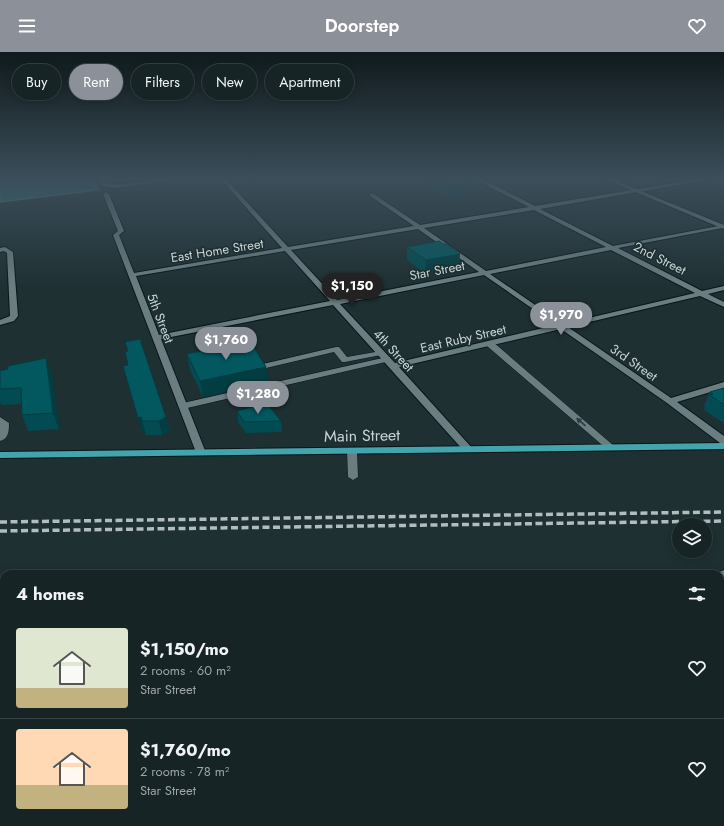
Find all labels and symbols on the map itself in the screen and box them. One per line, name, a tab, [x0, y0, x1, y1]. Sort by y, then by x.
street label: East Home Street	[169, 234, 266, 267]
street label: 2nd Street	[630, 237, 690, 280]
street label: Star Street	[408, 256, 467, 285]
pin: $1,150	[319, 273, 385, 307]
street label: 5th Street	[142, 290, 179, 347]
pin: $1,970	[528, 302, 594, 336]
street label: East Ruby Street	[418, 319, 509, 358]
street label: 4th Street	[369, 325, 419, 377]
pin: $1,760	[193, 327, 259, 361]
street label: 3rd Street	[606, 339, 662, 386]
pin: $1,280	[225, 381, 291, 415]
one-way arrow	[577, 418, 586, 427]
street label: Main Street	[324, 423, 400, 448]

